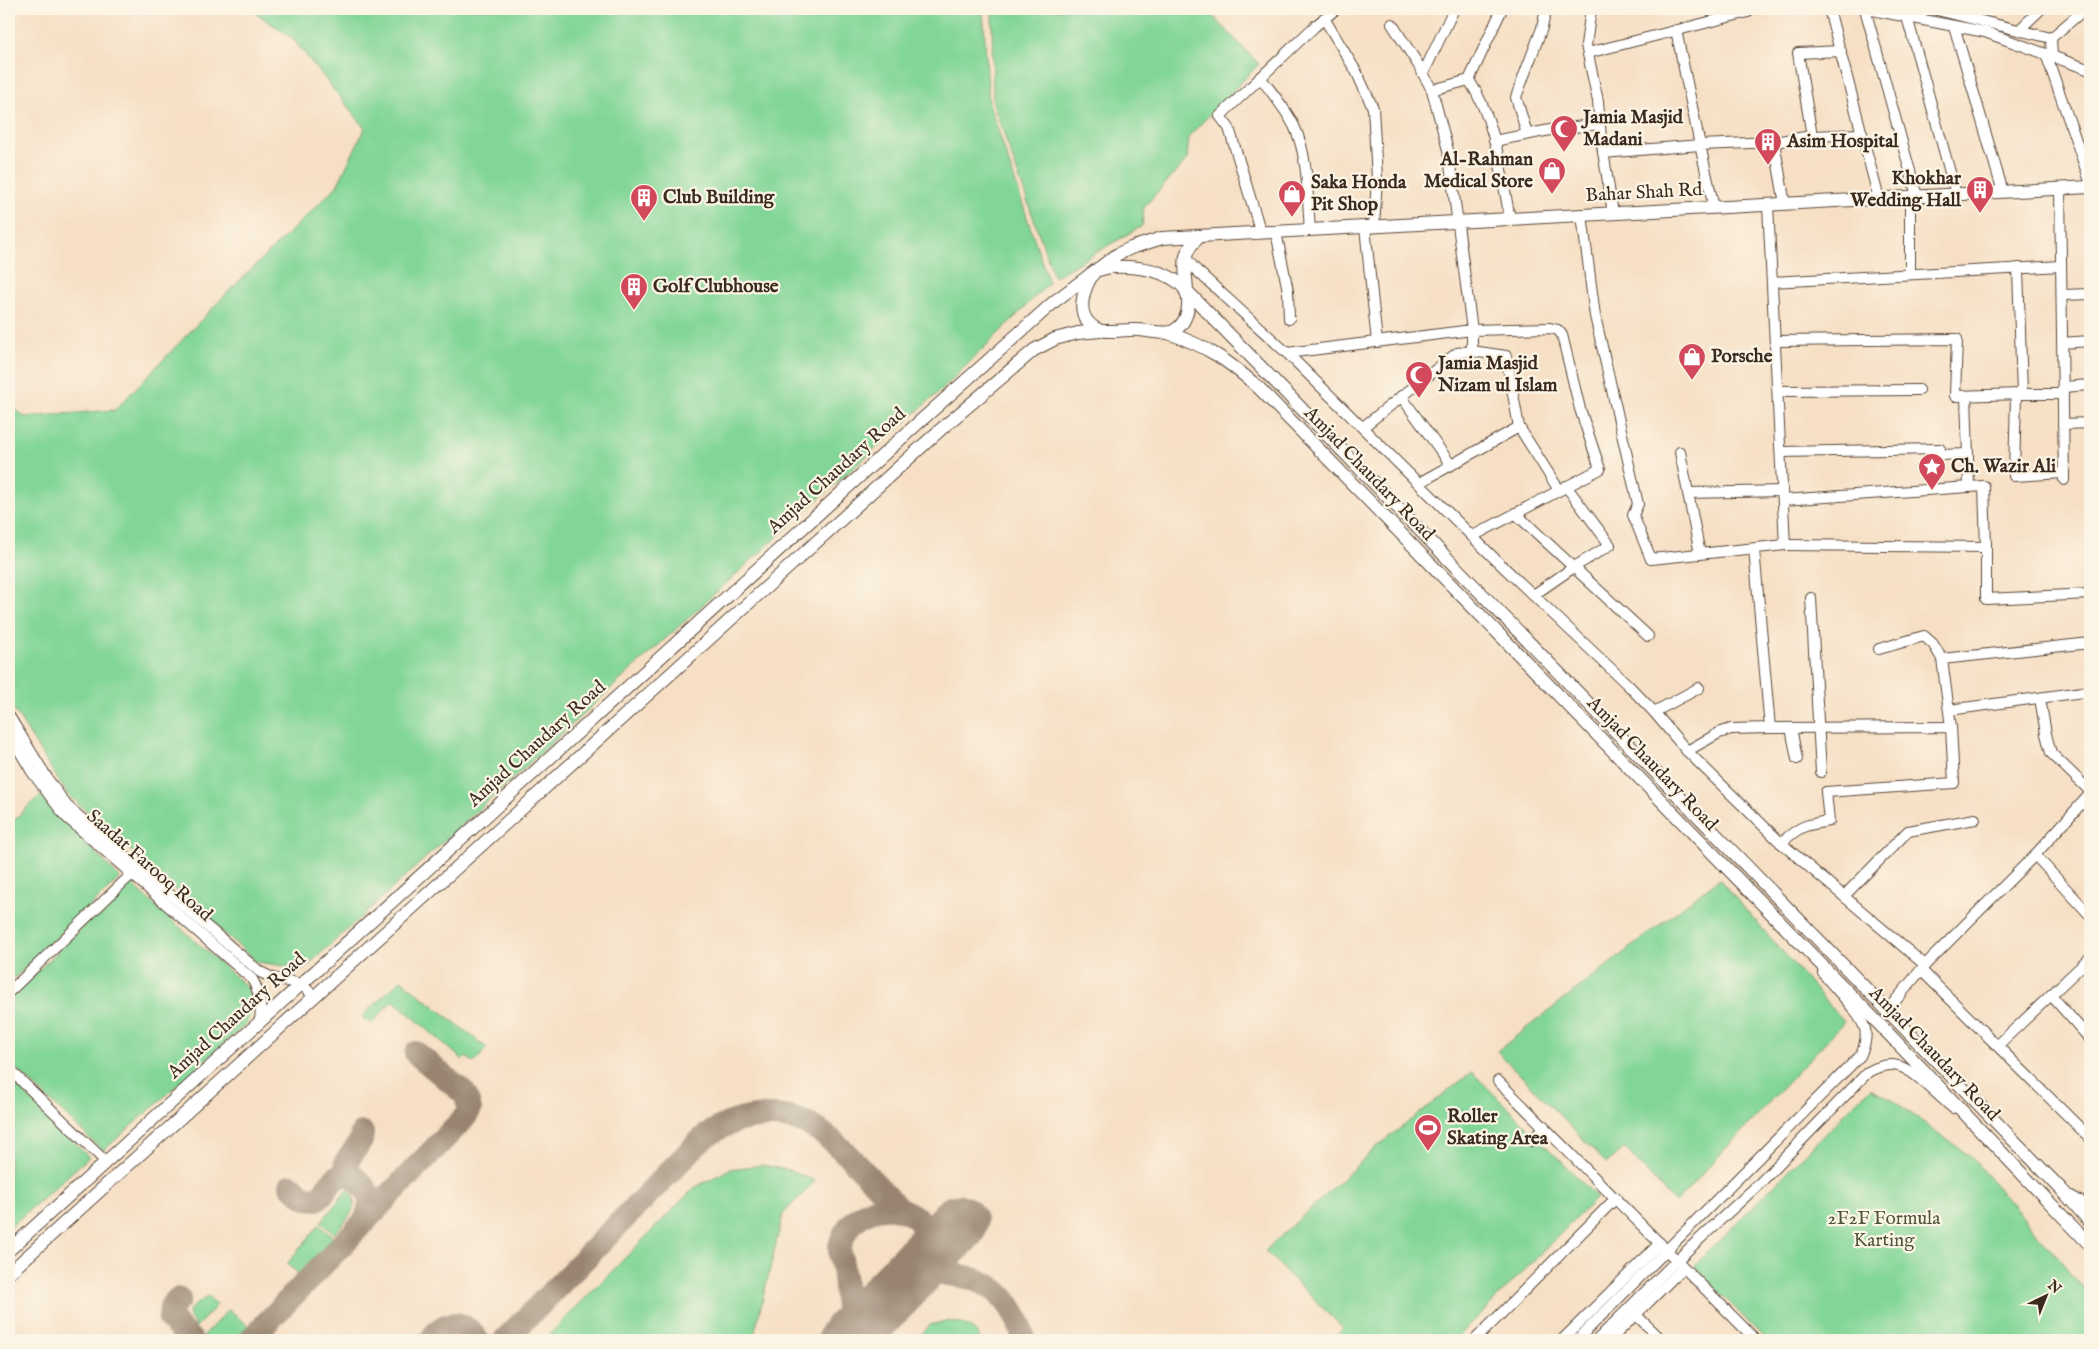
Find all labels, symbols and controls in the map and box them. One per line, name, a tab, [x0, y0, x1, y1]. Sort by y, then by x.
place label: Jamia Masjid Madani	[1580, 106, 1684, 152]
mosque icon: Jamia Masjid Madani	[1549, 114, 1579, 153]
building icon: Asim Hospital	[1753, 127, 1783, 166]
place label: Asim Hospital	[1786, 130, 1899, 154]
place label: Al-Rahman Medical Store	[1424, 148, 1533, 194]
shop icon: Al-Rahman Medical Store	[1537, 156, 1567, 195]
place label: Khokhar Wedding Hall	[1849, 167, 1962, 213]
place label: Saka Honda Pit Shop	[1311, 171, 1407, 217]
building icon: Khokhar Wedding Hall	[1965, 175, 1995, 214]
street label: Bahar Shah Rd	[1585, 178, 1704, 208]
shop icon: Saka Honda Pit Shop	[1277, 179, 1307, 218]
building icon: Club Building	[629, 183, 659, 222]
place label: Club Building	[663, 186, 775, 210]
building icon: Golf Clubhouse	[619, 272, 649, 311]
place label: Golf Clubhouse	[653, 275, 779, 299]
shop icon: Porsche	[1677, 342, 1707, 381]
place label: Porsche	[1711, 345, 1773, 369]
place label: Jamia Masjid Nizam ul Islam	[1435, 352, 1558, 398]
mosque icon: Jamia Masjid Nizam ul Islam	[1404, 360, 1434, 399]
street label: Amjad Chaudary Road	[1298, 401, 1440, 547]
street label: Amjad Chaudary Road	[762, 402, 912, 540]
place icon: Ch. Wazir Ali	[1917, 452, 1947, 491]
place label: Ch. Wazir Ali	[1951, 455, 2056, 479]
street label: Amjad Chaudary Road	[462, 675, 612, 813]
street label: Amjad Chaudary Road	[1581, 691, 1723, 837]
street label: Saadat Farooq Road	[81, 805, 218, 928]
street label: Amjad Chaudary Road	[162, 947, 312, 1085]
street label: Amjad Chaudary Road	[1863, 981, 2005, 1127]
place label: Roller Skating Area	[1447, 1105, 1549, 1151]
sports icon: Roller Skating Area	[1413, 1113, 1443, 1152]
park label: 2F2F Formula Karting	[1828, 1207, 1941, 1253]
north arrow	[2022, 1272, 2072, 1322]
text: N	[2043, 1276, 2065, 1298]

